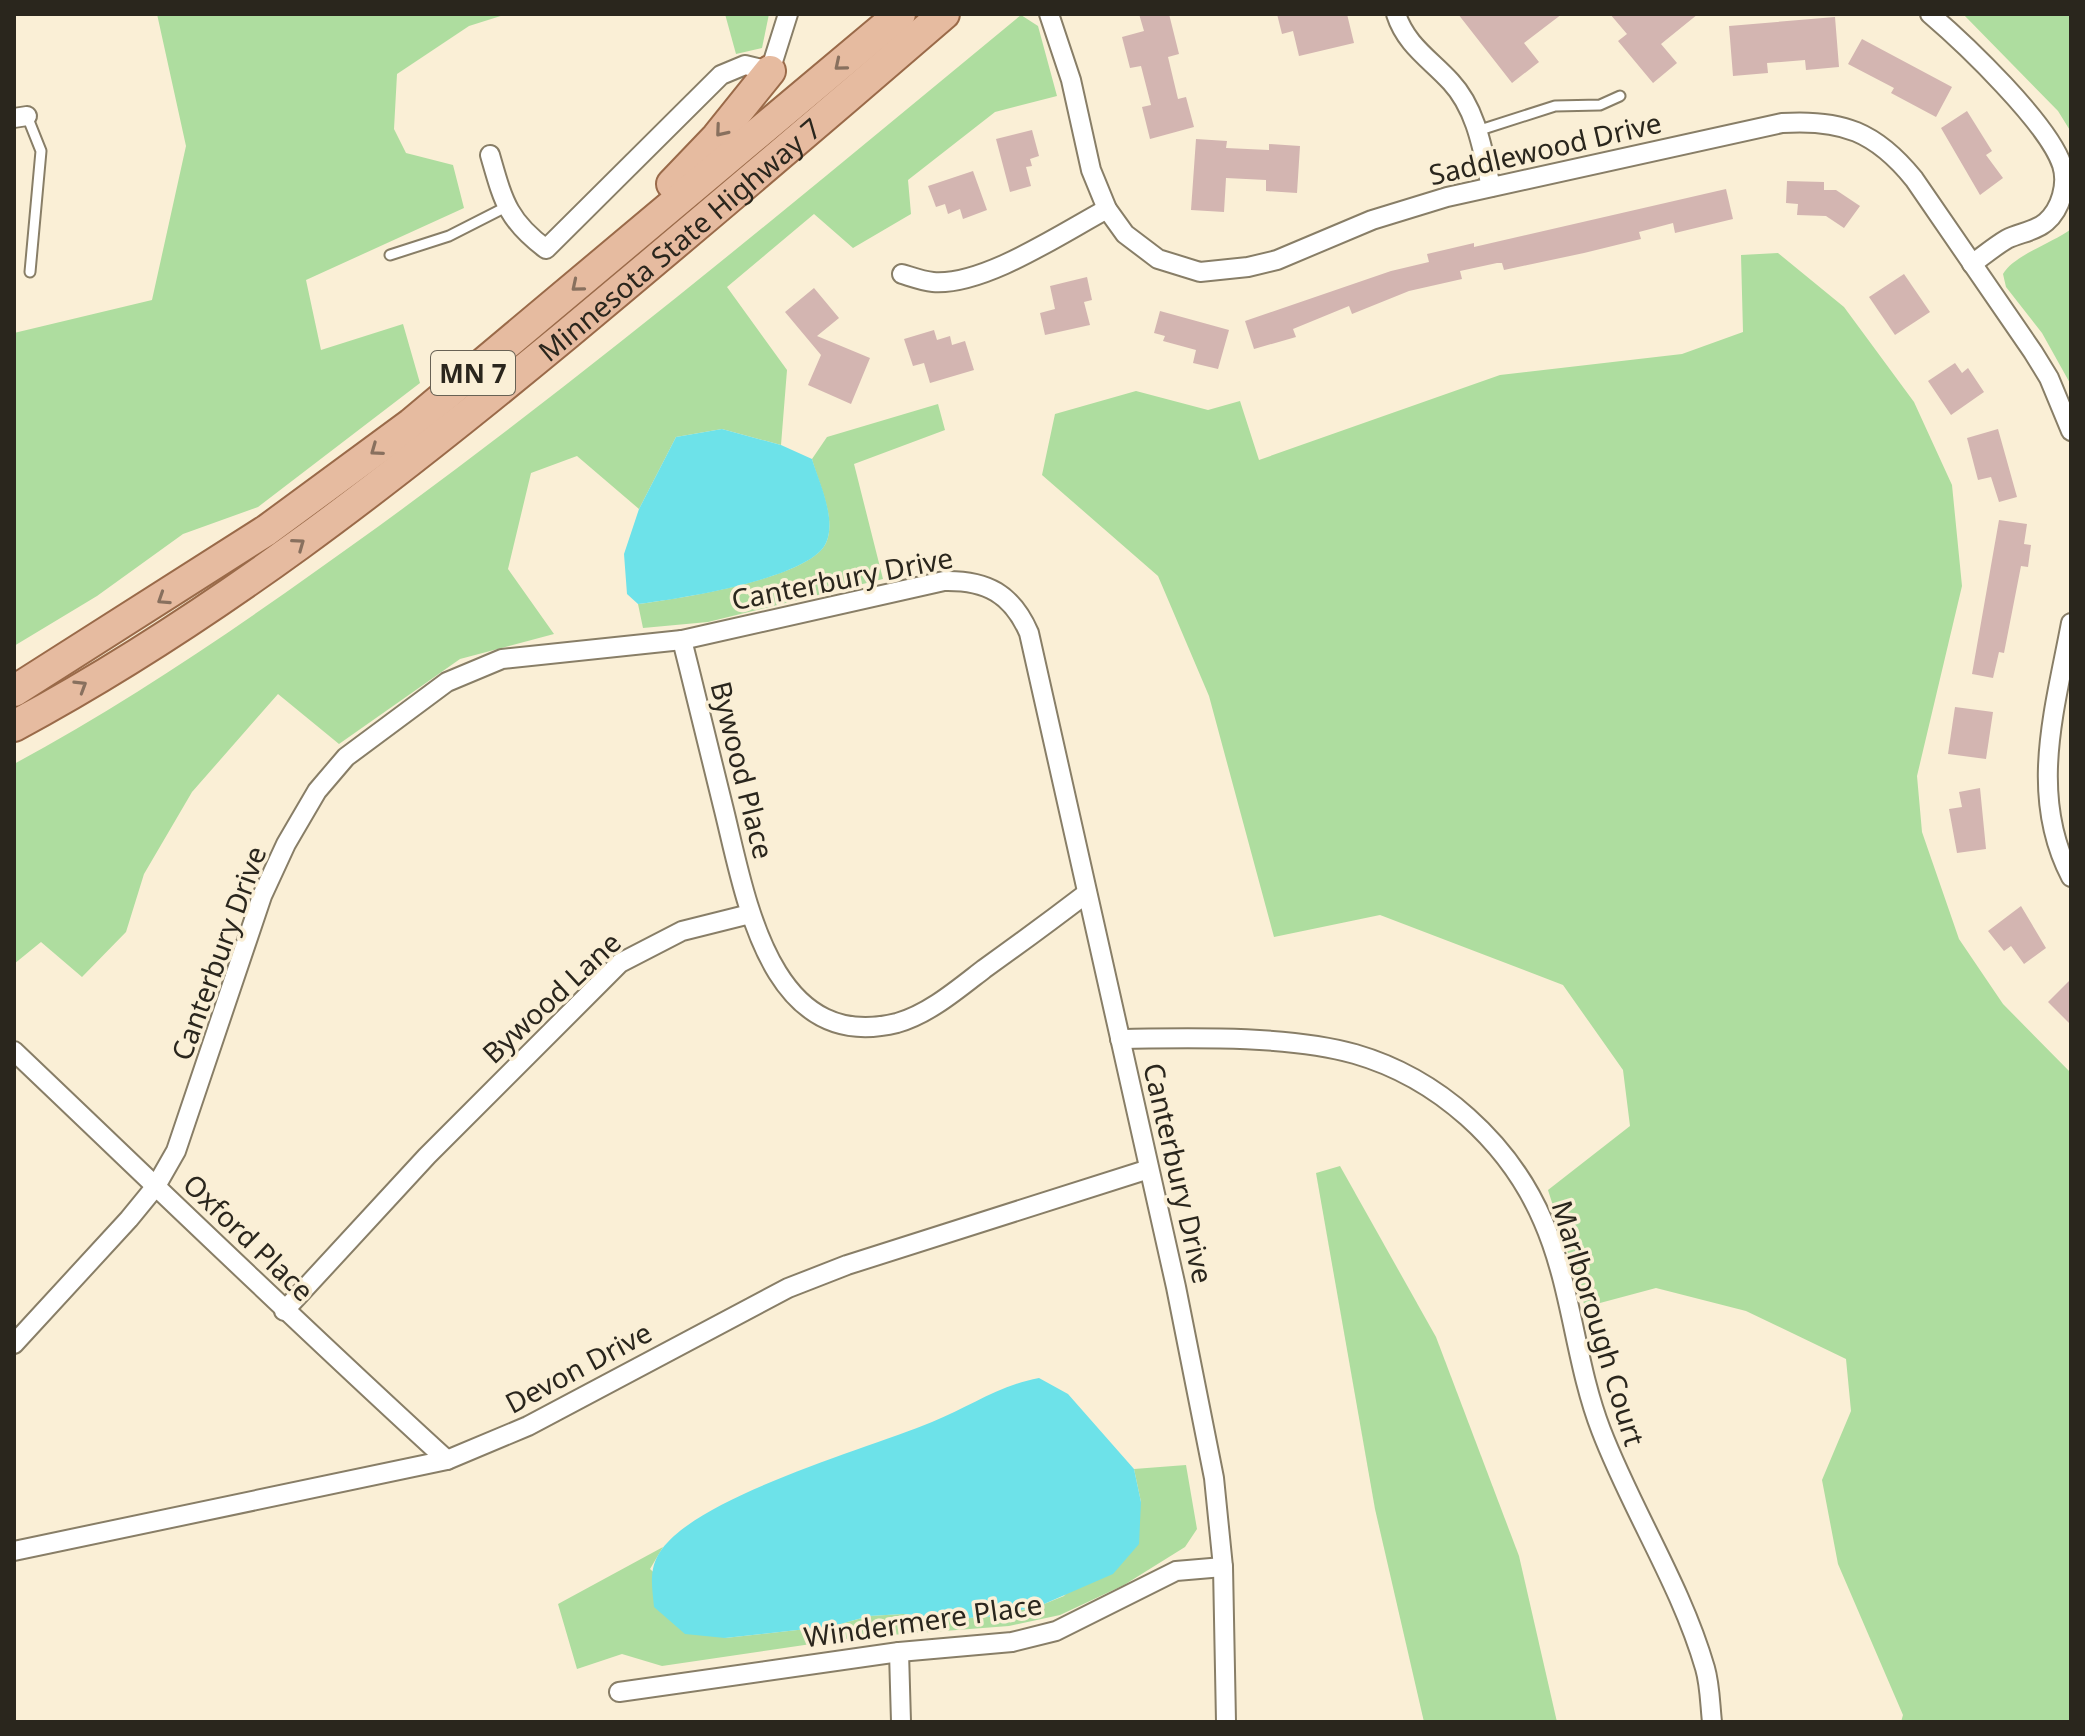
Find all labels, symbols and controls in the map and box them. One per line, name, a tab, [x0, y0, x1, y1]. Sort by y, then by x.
one-way arrow	[835, 55, 850, 70]
street label: Saddlewood Drive	[1425, 103, 1665, 193]
street label: Minnesota State Highway 7	[530, 109, 829, 369]
one-way arrow	[716, 122, 731, 137]
one-way arrow	[571, 276, 586, 291]
road number: MN 7	[431, 351, 515, 395]
one-way arrow	[370, 441, 384, 455]
street label: Canterbury Drive	[728, 538, 956, 618]
one-way arrow	[290, 539, 304, 554]
one-way arrow	[157, 590, 171, 605]
street label: Bywood Place	[703, 677, 783, 863]
one-way arrow	[72, 680, 87, 696]
street label: Canterbury Drive	[162, 841, 274, 1065]
street label: Bywood Lane	[474, 923, 628, 1071]
street label: Canterbury Drive	[1135, 1059, 1223, 1287]
street label: Oxford Place	[175, 1165, 323, 1309]
street label: Marlborough Court	[1544, 1196, 1654, 1450]
street label: Devon Drive	[498, 1313, 658, 1421]
street label: Windermere Place	[801, 1584, 1045, 1656]

